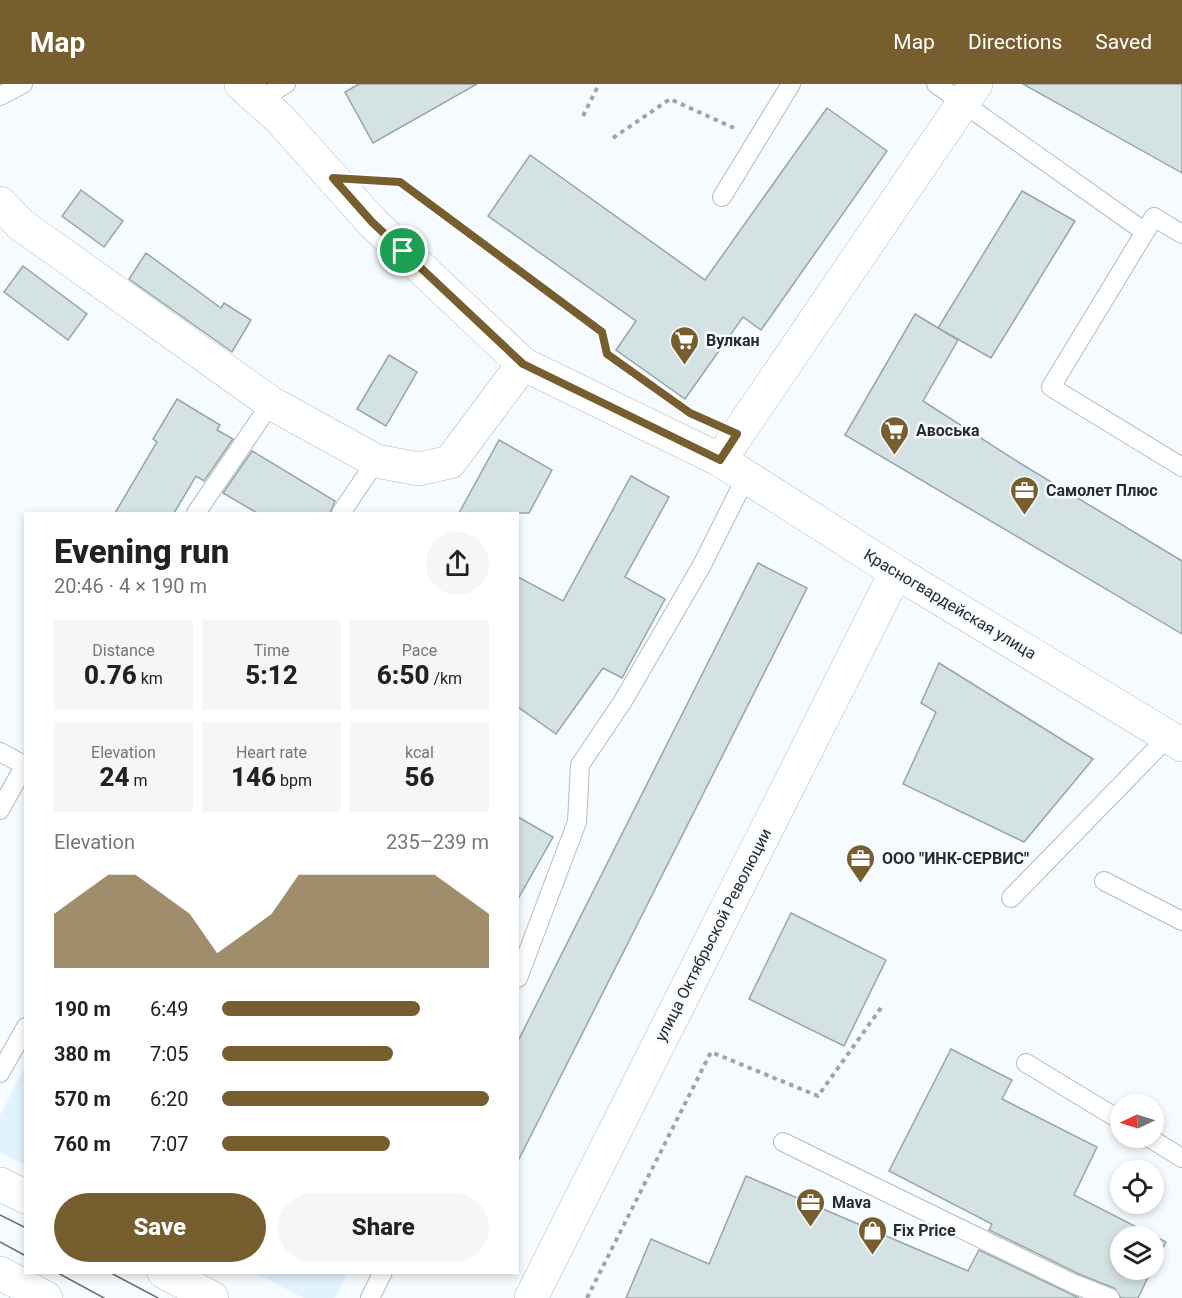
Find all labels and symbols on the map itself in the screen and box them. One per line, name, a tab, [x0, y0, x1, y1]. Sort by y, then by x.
pin	[377, 225, 428, 276]
supermarket icon: Вулкан	[669, 324, 701, 366]
place label: Вулкан	[706, 331, 760, 350]
supermarket icon: Авоська	[879, 414, 911, 456]
place label: Авоська	[916, 421, 980, 440]
office icon: Самолет Плюс	[1009, 474, 1041, 516]
place label: Самолет Плюс	[1046, 481, 1158, 500]
street label: Красногвардейская улица	[860, 545, 1040, 663]
street label: улица Октябрьской Революции	[651, 825, 775, 1045]
office icon: ООО "ИНК-СЕРВИС"	[845, 842, 877, 884]
place label: ООО "ИНК-СЕРВИС"	[882, 849, 1029, 868]
north arrow	[1110, 1094, 1164, 1148]
office icon: Mava	[795, 1186, 827, 1228]
place label: Mava	[832, 1193, 871, 1212]
shop icon: Fix Price	[856, 1214, 888, 1256]
place label: Fix Price	[893, 1221, 956, 1240]

